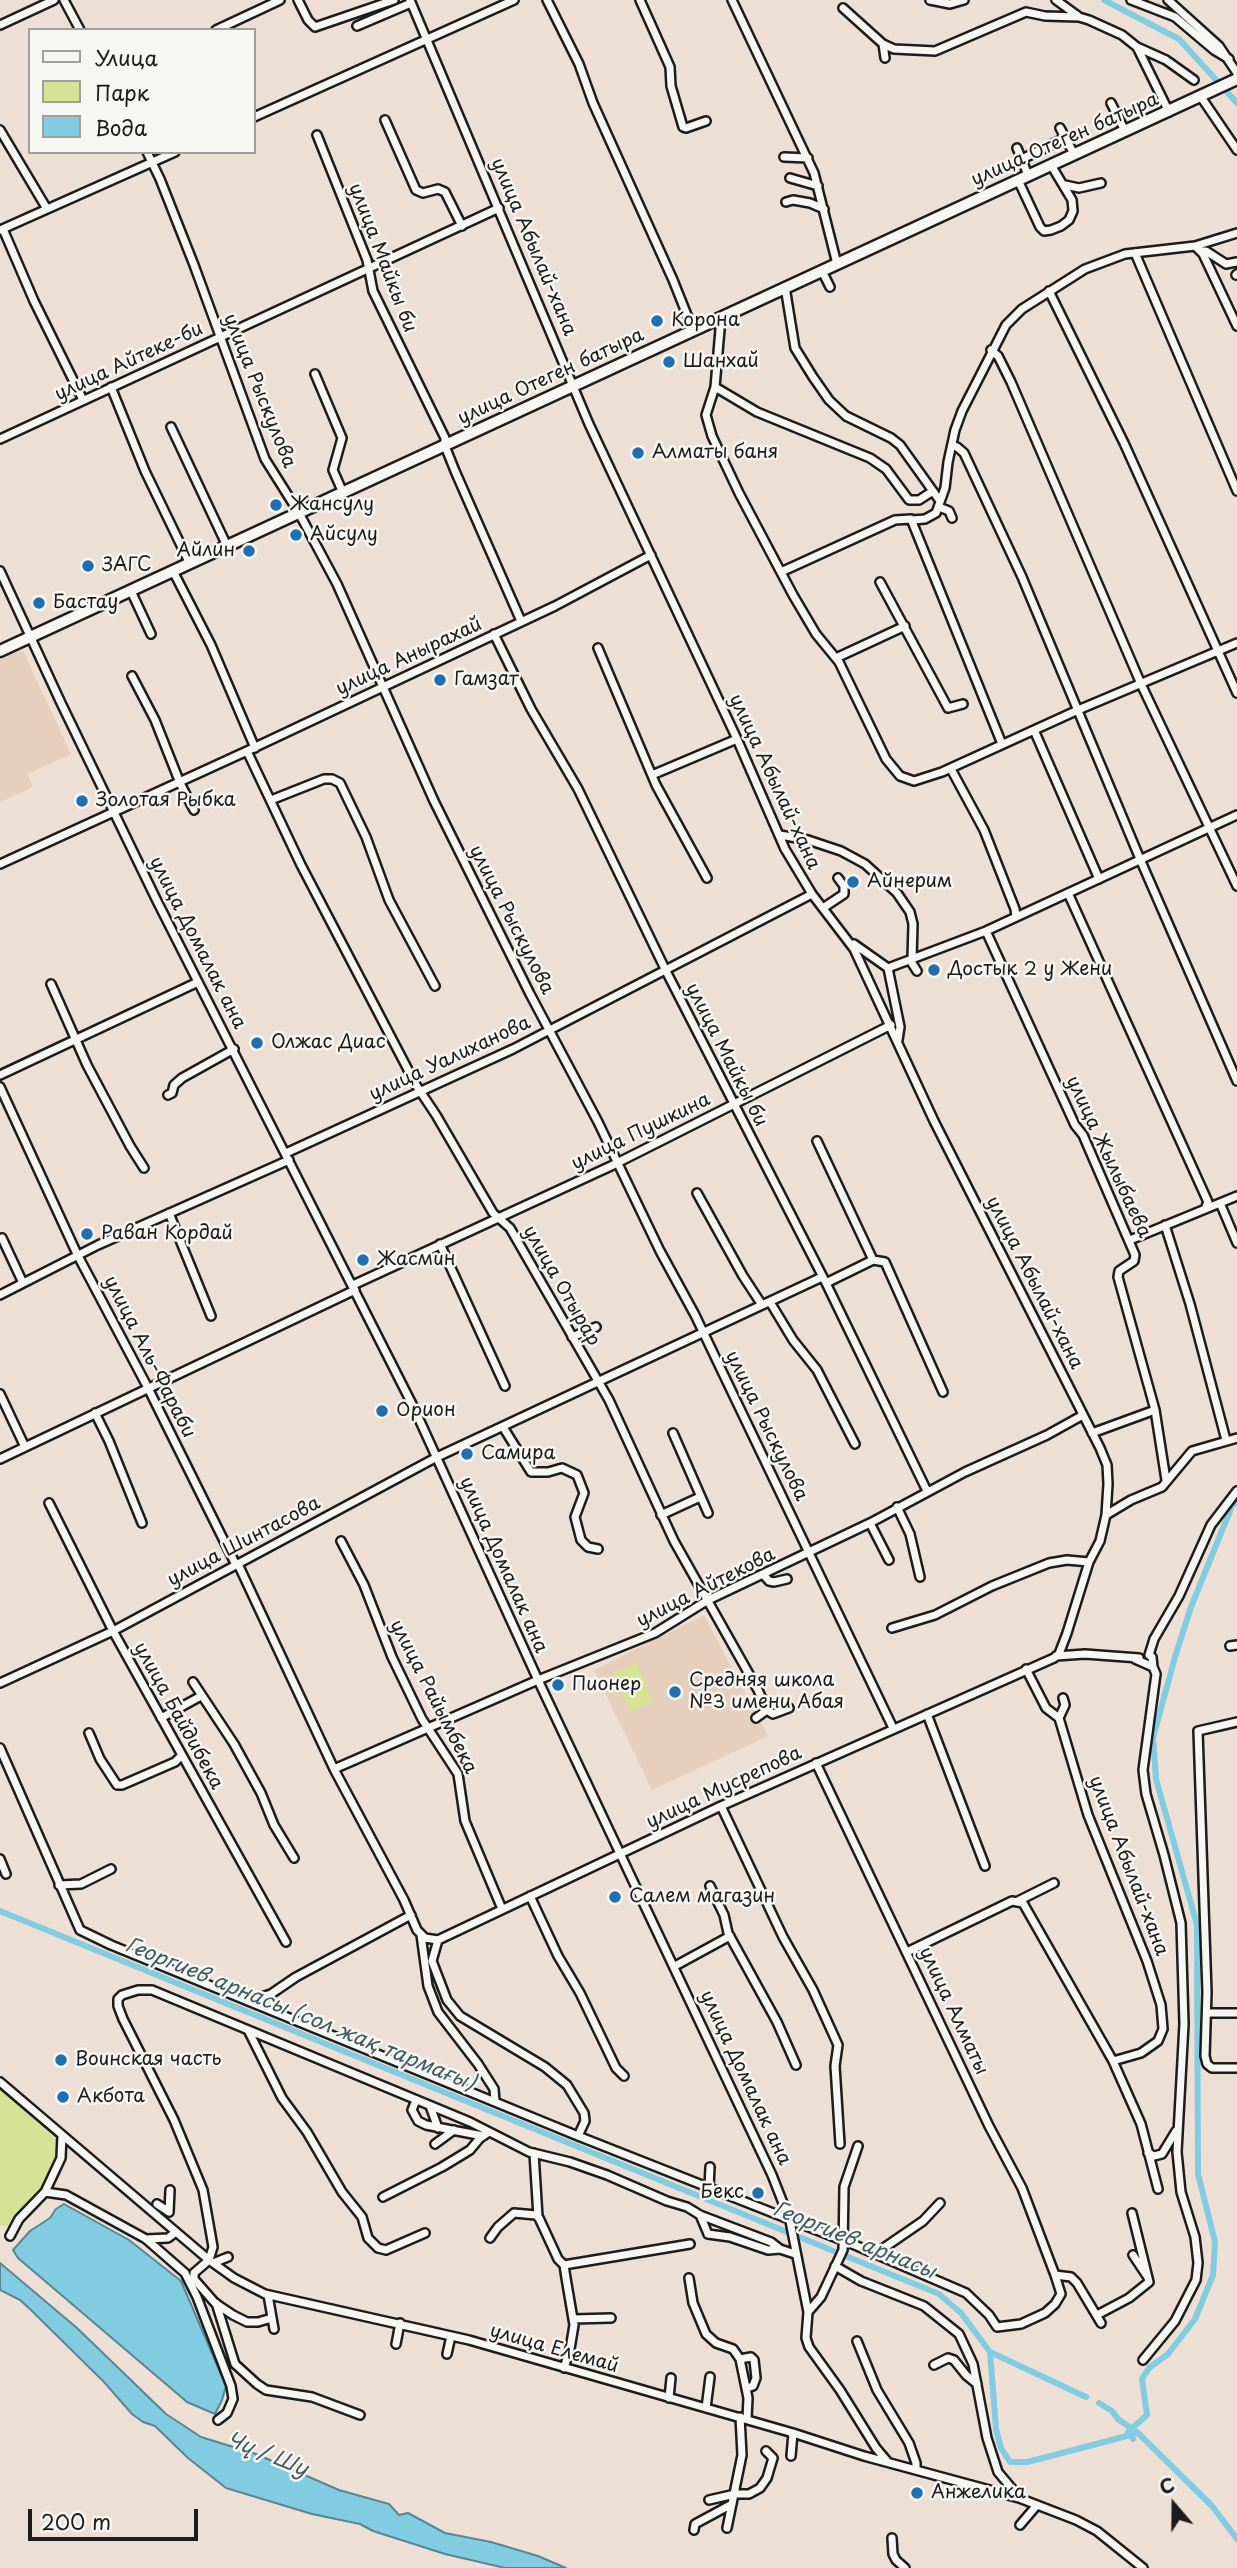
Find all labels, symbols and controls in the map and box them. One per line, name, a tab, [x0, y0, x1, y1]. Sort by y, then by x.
legend	[28, 28, 256, 154]
text: Улица	[95, 41, 158, 73]
text: Парк	[95, 76, 149, 108]
street label: улица Отеген батыра	[968, 88, 1162, 192]
text: Вода	[95, 111, 147, 143]
street label: улица Абылай-хана	[485, 155, 581, 339]
street label: улица Майкы би	[343, 180, 421, 336]
place label: Корона	[671, 310, 740, 332]
street label: улица Рыскулова	[218, 311, 300, 471]
marker: Корона	[649, 313, 665, 329]
street label: улица Айтеке-би	[51, 318, 207, 406]
street label: улица Отеген батыра	[454, 324, 648, 430]
place label: Шанхай	[683, 351, 759, 373]
marker: Шанхай	[661, 354, 677, 370]
place label: Алматы баня	[652, 442, 778, 464]
marker: Алматы баня	[630, 445, 646, 461]
place label: Жансулу	[290, 494, 374, 516]
marker: Жансулу	[268, 497, 284, 513]
place label: Айсулу	[310, 524, 378, 546]
marker: Айсулу	[288, 527, 304, 543]
place label: Айлин	[177, 540, 235, 562]
marker: Айлин	[241, 543, 257, 559]
place label: ЗАГС	[102, 555, 152, 577]
marker: ЗАГС	[80, 558, 96, 574]
place label: Бастау	[53, 592, 118, 614]
marker: Бастау	[31, 595, 47, 611]
street label: улица Анырахай	[332, 613, 486, 701]
place label: Гамзат	[454, 669, 518, 691]
marker: Гамзат	[432, 672, 448, 688]
street label: улица Абылай-хана	[723, 691, 825, 873]
place label: Золотая Рыбка	[96, 790, 236, 812]
marker: Золотая Рыбка	[74, 793, 90, 809]
street label: улица Рыскулова	[464, 842, 558, 998]
street label: улица Домалак ана	[144, 853, 250, 1033]
place label: Айнерим	[867, 871, 953, 893]
marker: Айнерим	[845, 874, 861, 890]
place label: Достык 2 у Жени	[948, 959, 1112, 981]
marker: Достык 2 у Жени	[926, 962, 942, 978]
street label: улица Майкы би	[680, 980, 772, 1130]
street label: улица Уалиханова	[366, 1012, 534, 1106]
place label: Олжас Диас	[271, 1032, 386, 1054]
marker: Олжас Диас	[249, 1035, 265, 1051]
street label: улица Жылыбаева	[1060, 1072, 1156, 1242]
street label: улица Пушкина	[568, 1088, 714, 1176]
street label: улица Абылай-хана	[980, 1193, 1088, 1373]
street label: улица Отырар	[517, 1222, 605, 1350]
place label: Раван Кордай	[101, 1223, 233, 1245]
marker: Раван Кордай	[79, 1226, 95, 1242]
place label: Жасмин	[377, 1249, 456, 1271]
marker: Жасмин	[355, 1252, 371, 1268]
street label: улица Аль-Фараби	[98, 1272, 200, 1442]
street label: улица Рыскулова	[720, 1347, 812, 1505]
place label: Орион	[396, 1400, 456, 1422]
marker: Орион	[374, 1403, 390, 1419]
place label: Самира	[481, 1443, 555, 1465]
marker: Самира	[459, 1446, 475, 1462]
street label: улица Домалак ана	[454, 1473, 552, 1657]
street label: улица Шинтасова	[164, 1492, 324, 1592]
street label: улица Айтекова	[633, 1543, 779, 1633]
street label: улица Райымбека	[384, 1616, 482, 1778]
street label: улица Байдибека	[128, 1638, 228, 1794]
place label: Средняя школа №3 имени Абая	[689, 1670, 844, 1714]
place label: Пионер	[572, 1674, 641, 1696]
marker: Пионер	[550, 1677, 566, 1693]
marker: Средняя школа №3 имени Абая	[667, 1684, 683, 1700]
street label: улица Мусрепова	[643, 1742, 805, 1834]
street label: улица Абылай-хана	[1083, 1773, 1173, 1959]
place label: Салем магазин	[629, 1886, 775, 1908]
marker: Салем магазин	[607, 1889, 623, 1905]
water label: Георгиев арнасы (сол жақ тармағы)	[121, 1933, 479, 2097]
street label: улица Алматы	[913, 1943, 993, 2079]
street label: улица Домалак ана	[694, 1987, 796, 2169]
place label: Воинская часть	[75, 2049, 222, 2071]
marker: Воинская часть	[53, 2052, 69, 2068]
place label: Акбота	[77, 2086, 145, 2108]
marker: Акбота	[55, 2089, 71, 2105]
place label: Бекс	[701, 2182, 744, 2204]
marker: Бекс	[750, 2185, 766, 2201]
water label: Георгиев арнасы	[769, 2197, 939, 2285]
street label: улица Елемай	[487, 2320, 621, 2378]
water label: Чү / Шу	[223, 2427, 311, 2483]
north arrow	[1139, 2470, 1209, 2540]
text: С	[1155, 2470, 1178, 2501]
place label: Анжелика	[931, 2482, 1026, 2504]
marker: Анжелика	[909, 2485, 925, 2501]
scale bar	[32, 2494, 201, 2538]
text: 200 m	[41, 2505, 111, 2537]

